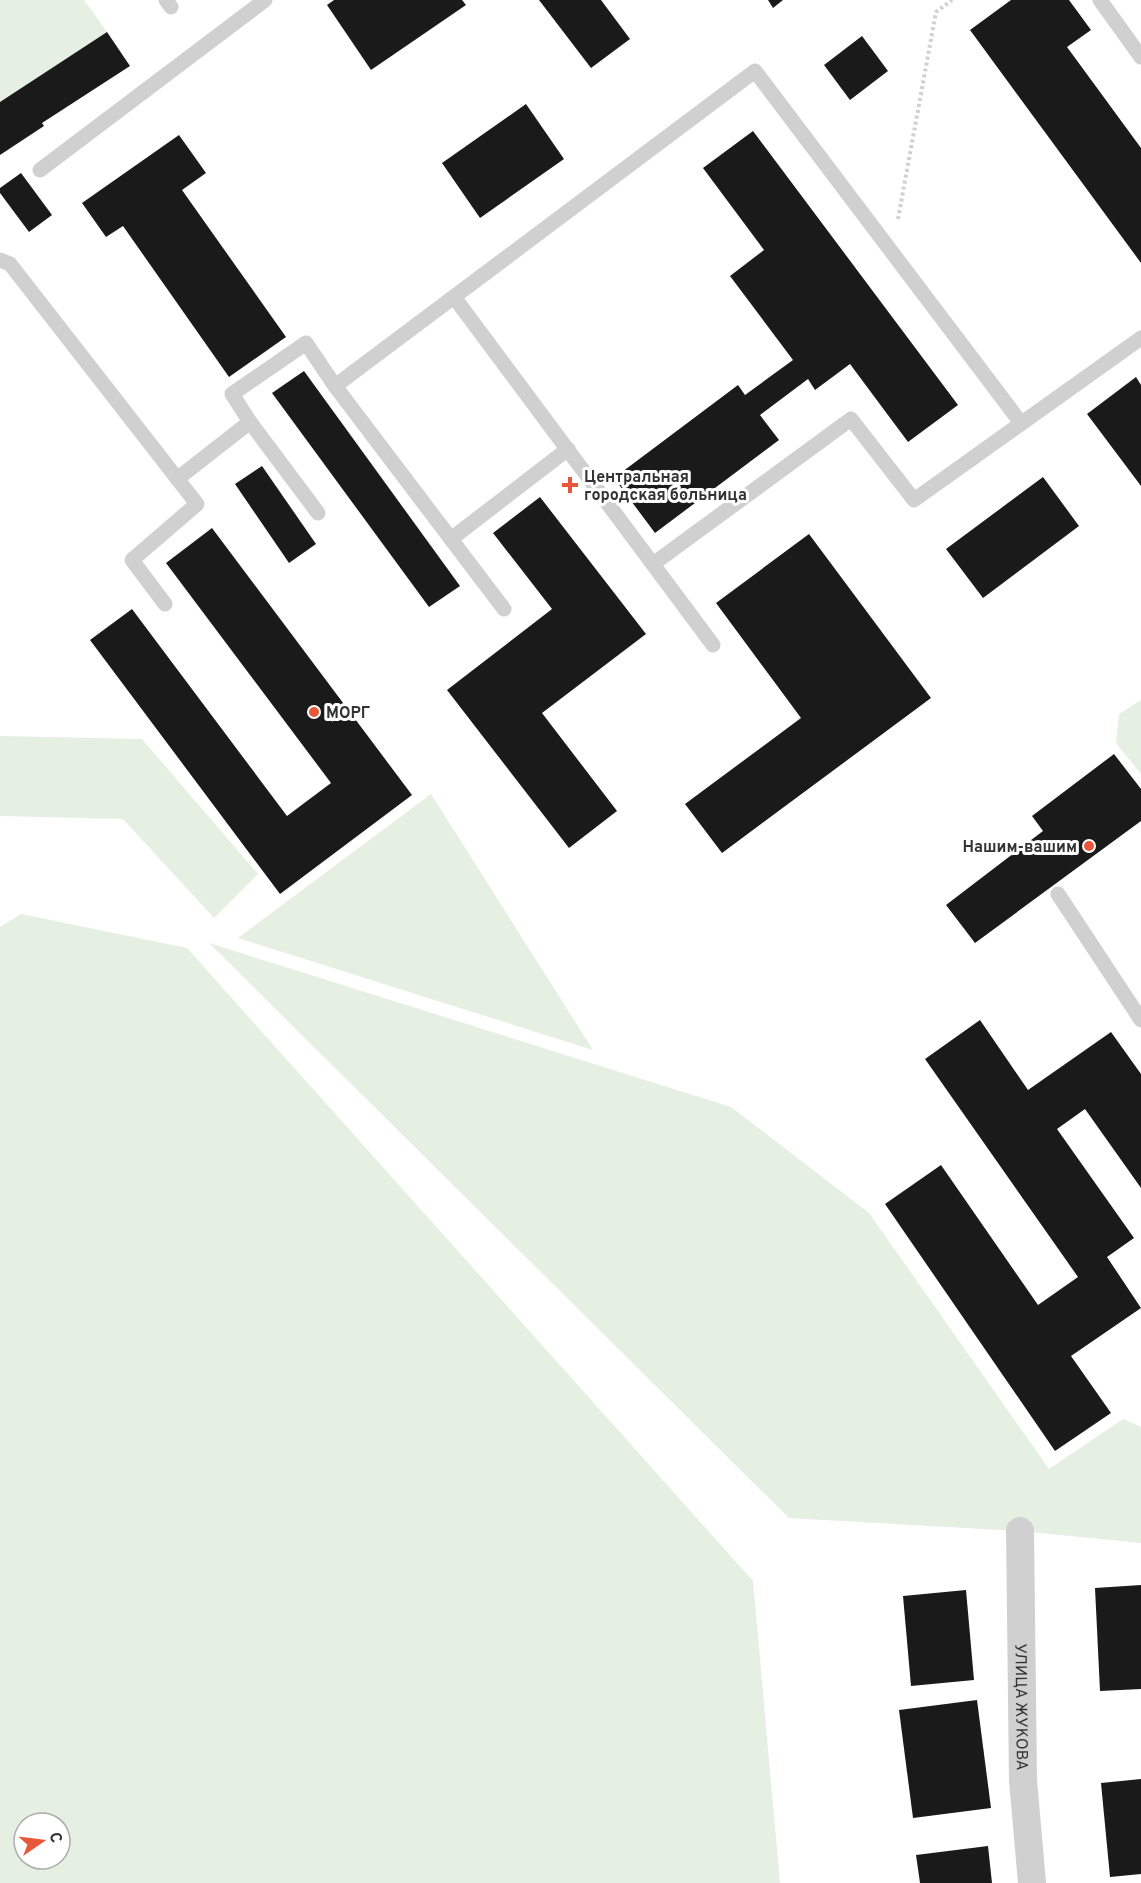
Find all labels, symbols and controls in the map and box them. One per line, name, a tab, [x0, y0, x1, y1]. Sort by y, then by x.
place label: Центральная городская больница	[584, 468, 747, 506]
marker: Центральная городская больница	[561, 476, 579, 494]
place label: МОРГ	[326, 704, 370, 724]
marker: МОРГ	[307, 705, 321, 719]
place label: Нашим-вашим	[962, 838, 1077, 858]
marker: Нашим-вашим	[1082, 839, 1096, 853]
street label: УЛИЦА ЖУКОВА	[1009, 1643, 1031, 1771]
north arrow	[12, 1811, 72, 1871]
text: С	[44, 1830, 66, 1845]

